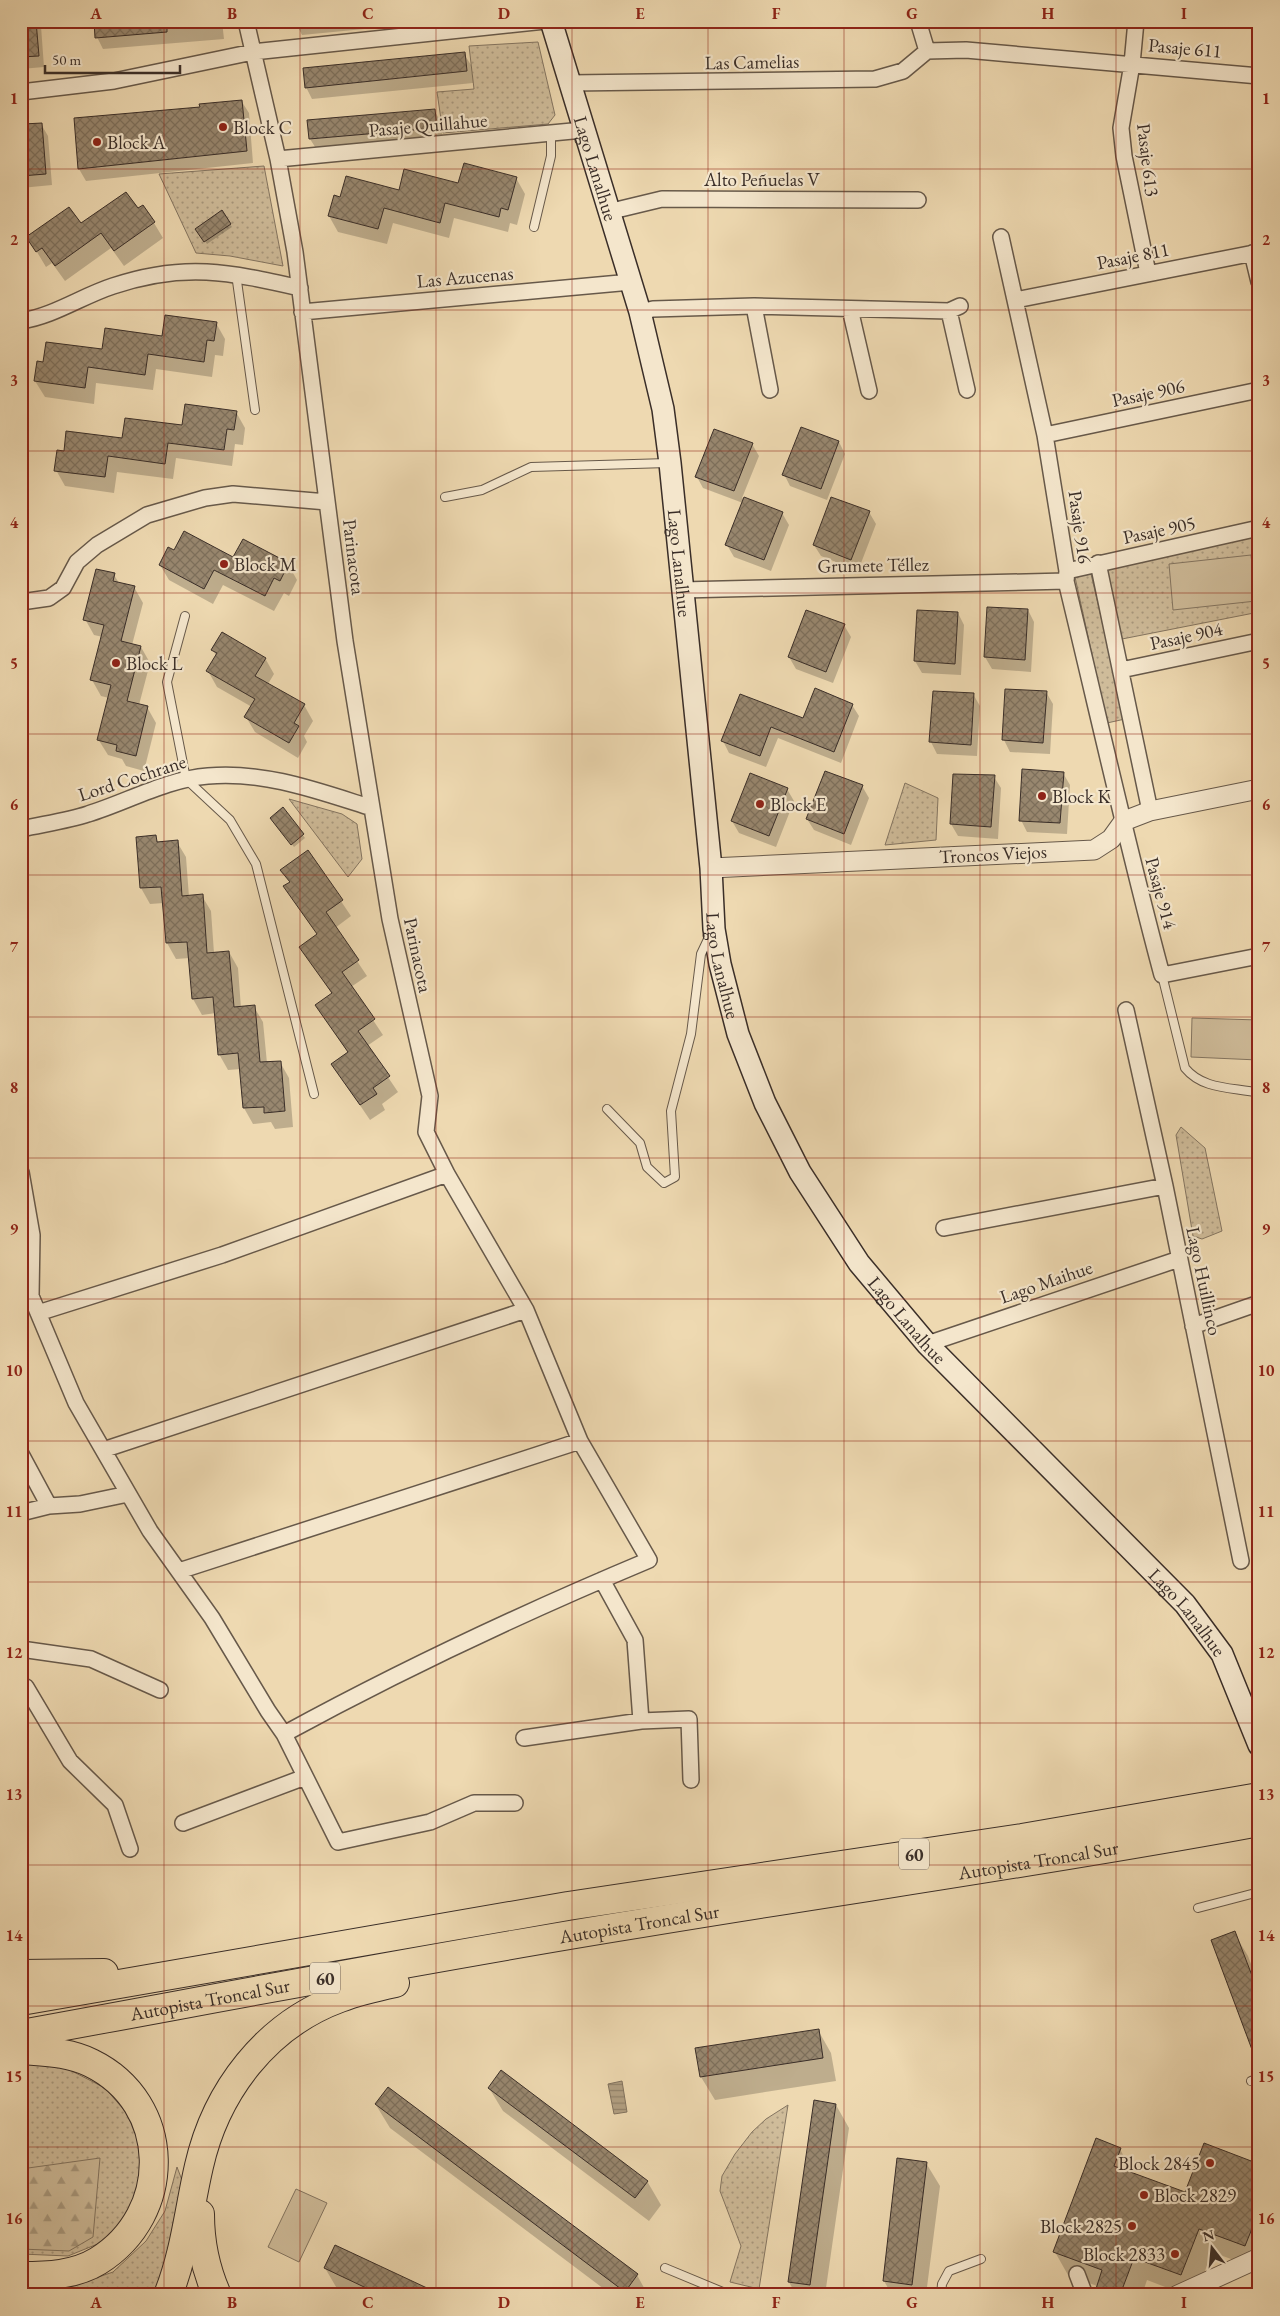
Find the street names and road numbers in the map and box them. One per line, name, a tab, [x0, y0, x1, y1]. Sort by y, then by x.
street label: Pasaje 611	[1147, 32, 1223, 64]
street label: Las Camelias	[704, 49, 800, 75]
street label: Pasaje Quillahue	[368, 107, 488, 143]
street label: Lago Lanalhue	[568, 113, 624, 224]
street label: Pasaje 613	[1131, 122, 1165, 198]
street label: Alto Peñuelas V	[703, 167, 820, 192]
street label: Pasaje 811	[1095, 237, 1171, 275]
street label: Las Azucenas	[416, 260, 514, 294]
street label: Pasaje 906	[1109, 373, 1187, 413]
street label: Pasaje 916	[1063, 489, 1097, 565]
street label: Lago Lanalhue	[662, 508, 698, 618]
street label: Pasaje 905	[1120, 510, 1198, 550]
street label: Parinacota	[337, 518, 371, 597]
street label: Grumete Téllez	[817, 552, 930, 578]
street label: Pasaje 904	[1147, 616, 1225, 656]
street label: Lord Cochrane	[75, 749, 189, 807]
street label: Troncos Viejos	[939, 839, 1047, 869]
street label: Pasaje 914	[1139, 854, 1183, 933]
street label: Lago Lanalhue	[701, 912, 746, 1021]
street label: Parinacota	[398, 915, 438, 995]
street label: Lago Huillinco	[1180, 1224, 1228, 1338]
street label: Lago Maihue	[996, 1254, 1096, 1310]
street label: Lago Lanalhue	[863, 1271, 952, 1369]
street label: Lago Lanalhue	[1143, 1562, 1232, 1661]
street label: Autopista Troncal Sur	[955, 1834, 1121, 1885]
road number: 60	[899, 1838, 929, 1870]
street label: Autopista Troncal Sur	[556, 1898, 722, 1949]
road number: 60	[310, 1962, 340, 1994]
street label: Autopista Troncal Sur	[127, 1972, 292, 2026]

